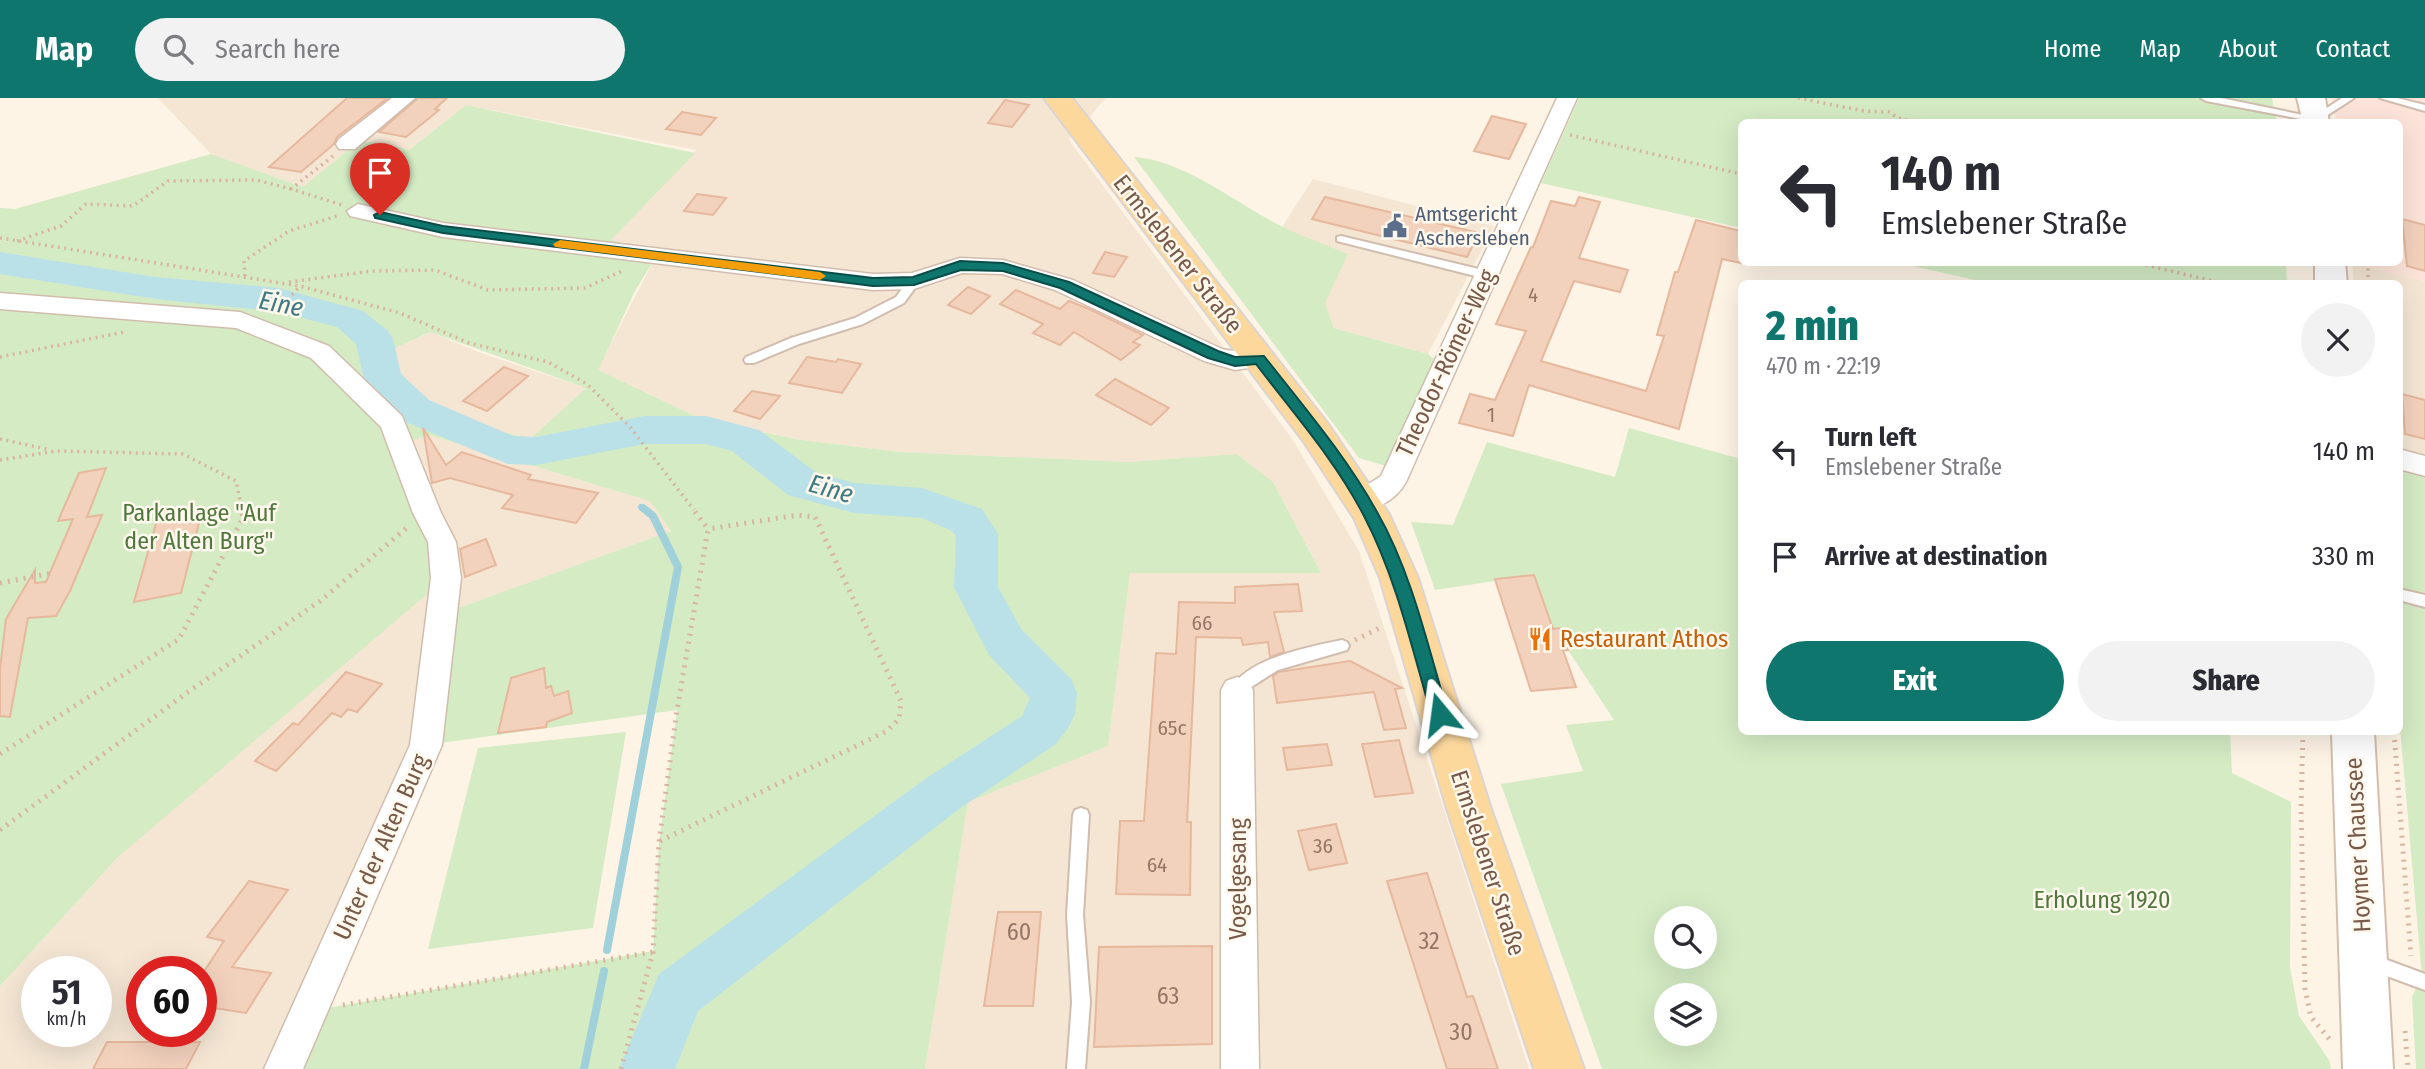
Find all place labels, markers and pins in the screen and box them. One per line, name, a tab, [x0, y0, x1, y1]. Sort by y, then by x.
pin	[350, 143, 410, 215]
place label: Amtsgericht Aschersleben	[1415, 201, 1530, 251]
public building icon: Amtsgericht Aschersleben	[1381, 212, 1409, 240]
restaurant icon: Restaurant Athos	[1526, 625, 1554, 653]
place label: Restaurant Athos	[1560, 625, 1728, 653]

